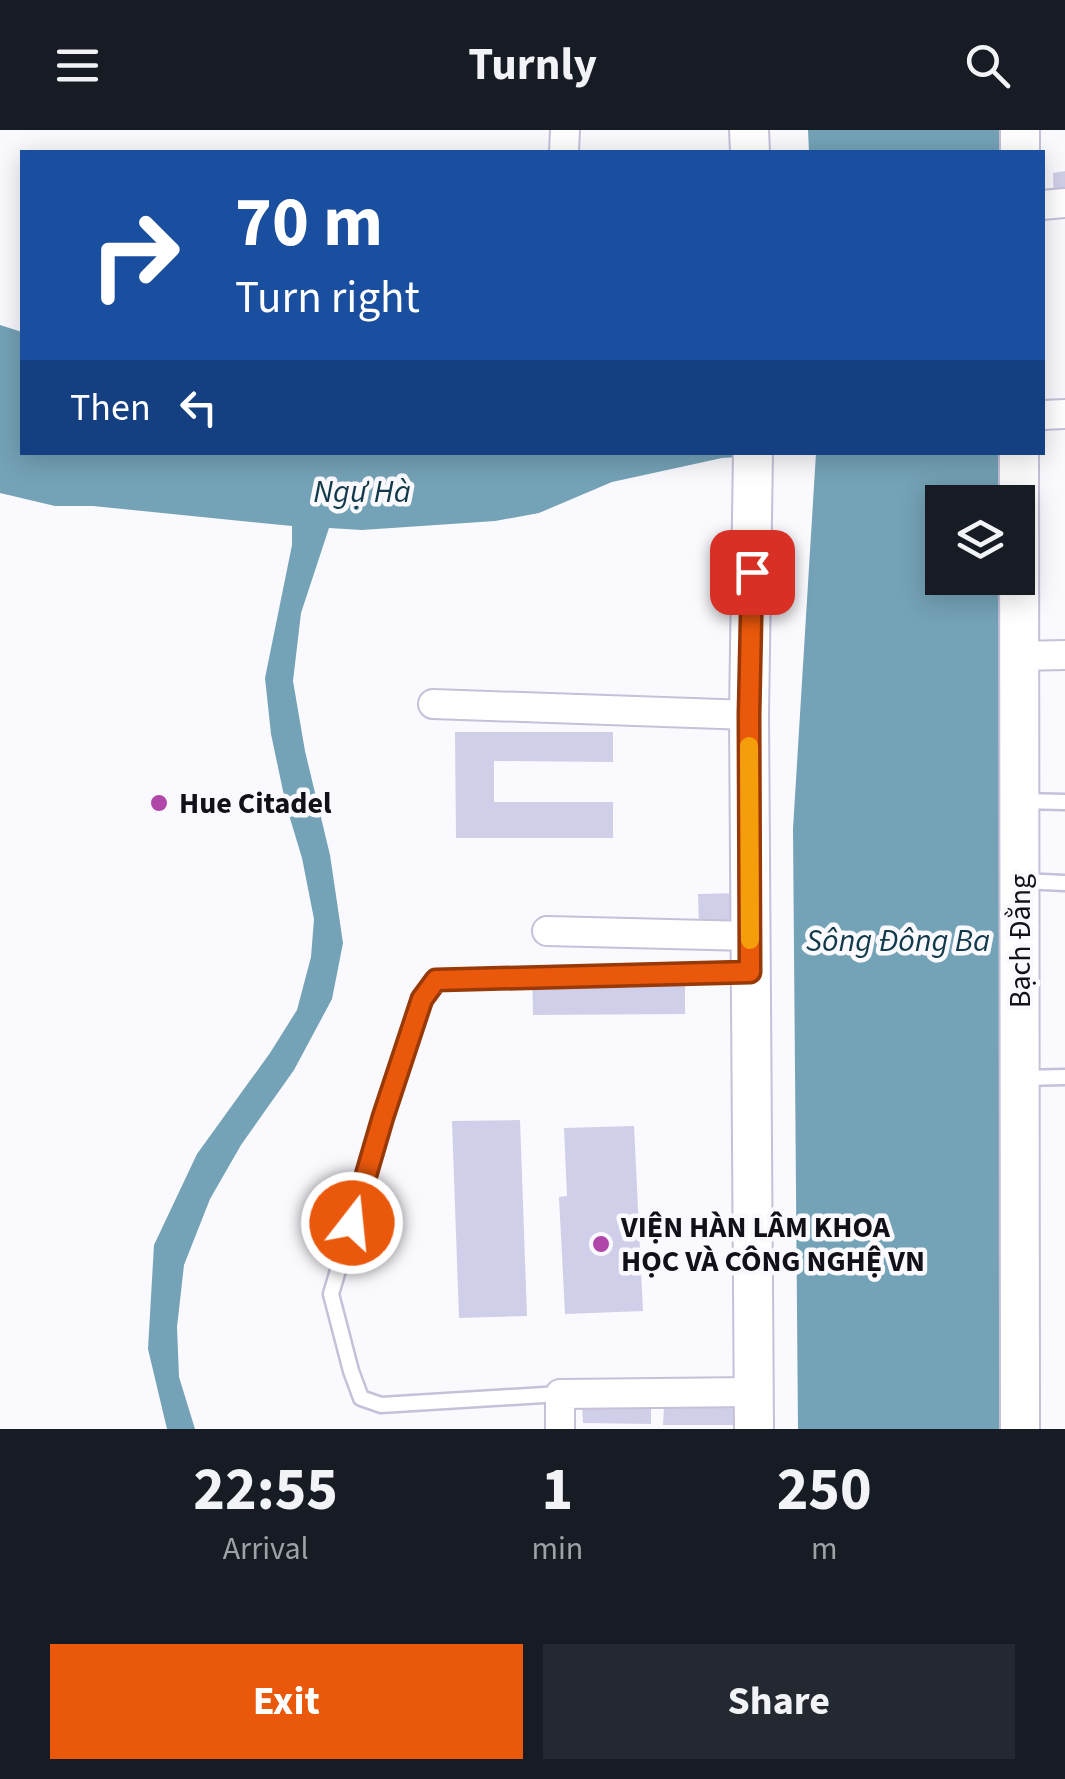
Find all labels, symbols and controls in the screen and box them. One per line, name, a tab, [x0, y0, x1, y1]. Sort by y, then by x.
text: Turnly	[468, 33, 597, 97]
icon: menu	[50, 38, 105, 93]
icon: search	[960, 38, 1015, 93]
text: 70 m	[235, 173, 383, 273]
icon: right	[70, 190, 200, 320]
text: Turn right	[235, 266, 420, 330]
icon: left	[171, 380, 226, 435]
text: Then	[70, 381, 151, 435]
water label: Ngự Hà	[313, 469, 411, 515]
map controls	[925, 485, 1035, 595]
button: layers	[925, 485, 1035, 595]
pin	[710, 530, 795, 615]
icon: arrive	[725, 545, 780, 600]
place label: Hue Citadel	[179, 782, 332, 825]
marker: Hue Citadel	[148, 792, 170, 814]
street label: Bạch Đằng	[999, 874, 1042, 1008]
water label: Sông Đông Ba	[806, 918, 990, 964]
position arrow	[300, 1171, 404, 1275]
place label: VIỆN HÀN LÂM KHOA HỌC VÀ CÔNG NGHỆ VN	[620, 1206, 925, 1283]
marker: VIỆN HÀN LÂM KHOA HỌC VÀ CÔNG NGHỆ VN	[590, 1233, 612, 1255]
text: 22:55	[193, 1448, 338, 1533]
text: 1	[542, 1448, 573, 1533]
text: 250	[777, 1448, 872, 1533]
text: Arrival	[223, 1526, 309, 1572]
text: min	[531, 1526, 583, 1572]
text: m	[811, 1526, 837, 1572]
button: Exit	[50, 1644, 523, 1759]
button: Share	[543, 1644, 1015, 1759]

